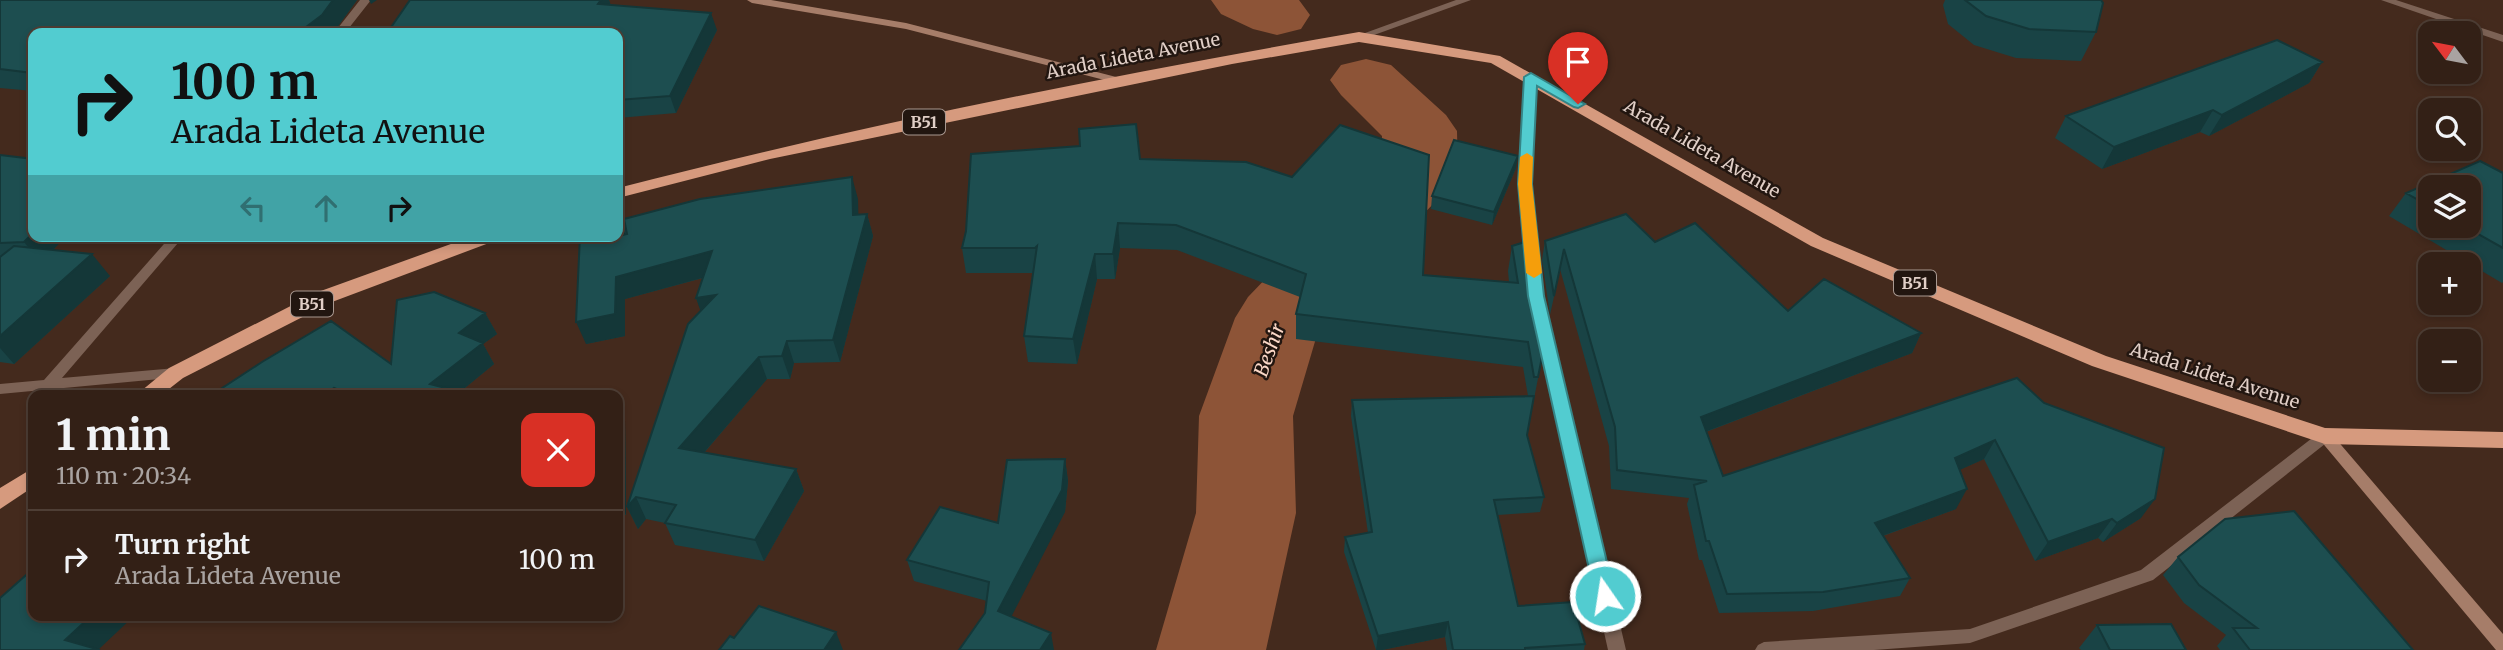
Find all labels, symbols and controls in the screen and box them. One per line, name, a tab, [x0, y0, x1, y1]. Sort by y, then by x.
north arrow	[2418, 21, 2482, 84]
map controls	[2418, 21, 2481, 392]
street label: Arada Lideta Avenue	[1043, 27, 1222, 84]
pin	[1548, 32, 1608, 104]
icon: arrive	[1559, 43, 1597, 81]
text: 100 m	[171, 51, 318, 112]
icon: right	[56, 56, 147, 147]
street label: Arada Lideta Avenue	[1619, 94, 1785, 203]
button: search	[2418, 98, 2481, 161]
road number: B51	[903, 110, 945, 134]
text: Arada Lideta Avenue	[171, 112, 485, 152]
button: layers	[2418, 175, 2481, 238]
icon: left	[234, 189, 272, 227]
icon: ahead	[307, 189, 345, 227]
icon: right	[380, 189, 418, 227]
button: +	[2418, 252, 2481, 315]
road number: B51	[1894, 270, 1936, 296]
road number: B51	[291, 292, 333, 316]
water label: Beshir	[1248, 320, 1290, 380]
button: −	[2418, 329, 2481, 392]
street label: Arada Lideta Avenue	[2127, 337, 2303, 414]
text: 1 min	[56, 409, 170, 461]
button: close	[521, 413, 595, 487]
text: 110 m · 20:34	[56, 461, 191, 490]
text: Turn right	[115, 528, 250, 561]
icon: right	[56, 540, 94, 578]
text: 100 m	[519, 543, 595, 576]
position arrow	[1568, 559, 1642, 633]
text: Arada Lideta Avenue	[115, 561, 341, 590]

